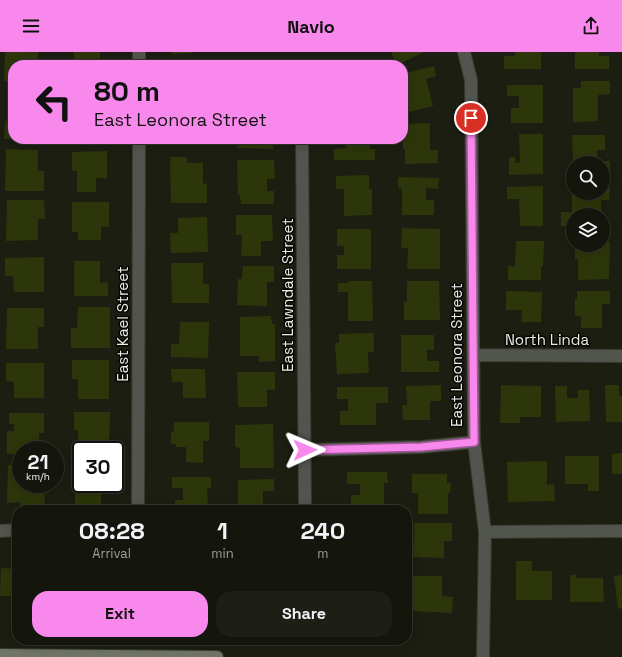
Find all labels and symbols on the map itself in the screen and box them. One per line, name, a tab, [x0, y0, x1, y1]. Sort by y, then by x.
pin	[454, 101, 488, 135]
street label: East Lawndale Street	[278, 218, 297, 372]
street label: East Kael Street	[113, 266, 132, 382]
street label: East Leonora Street	[447, 283, 466, 427]
street label: North Linda	[505, 330, 589, 349]
position arrow	[284, 429, 326, 471]
speed limit sign: 30	[72, 441, 124, 493]

